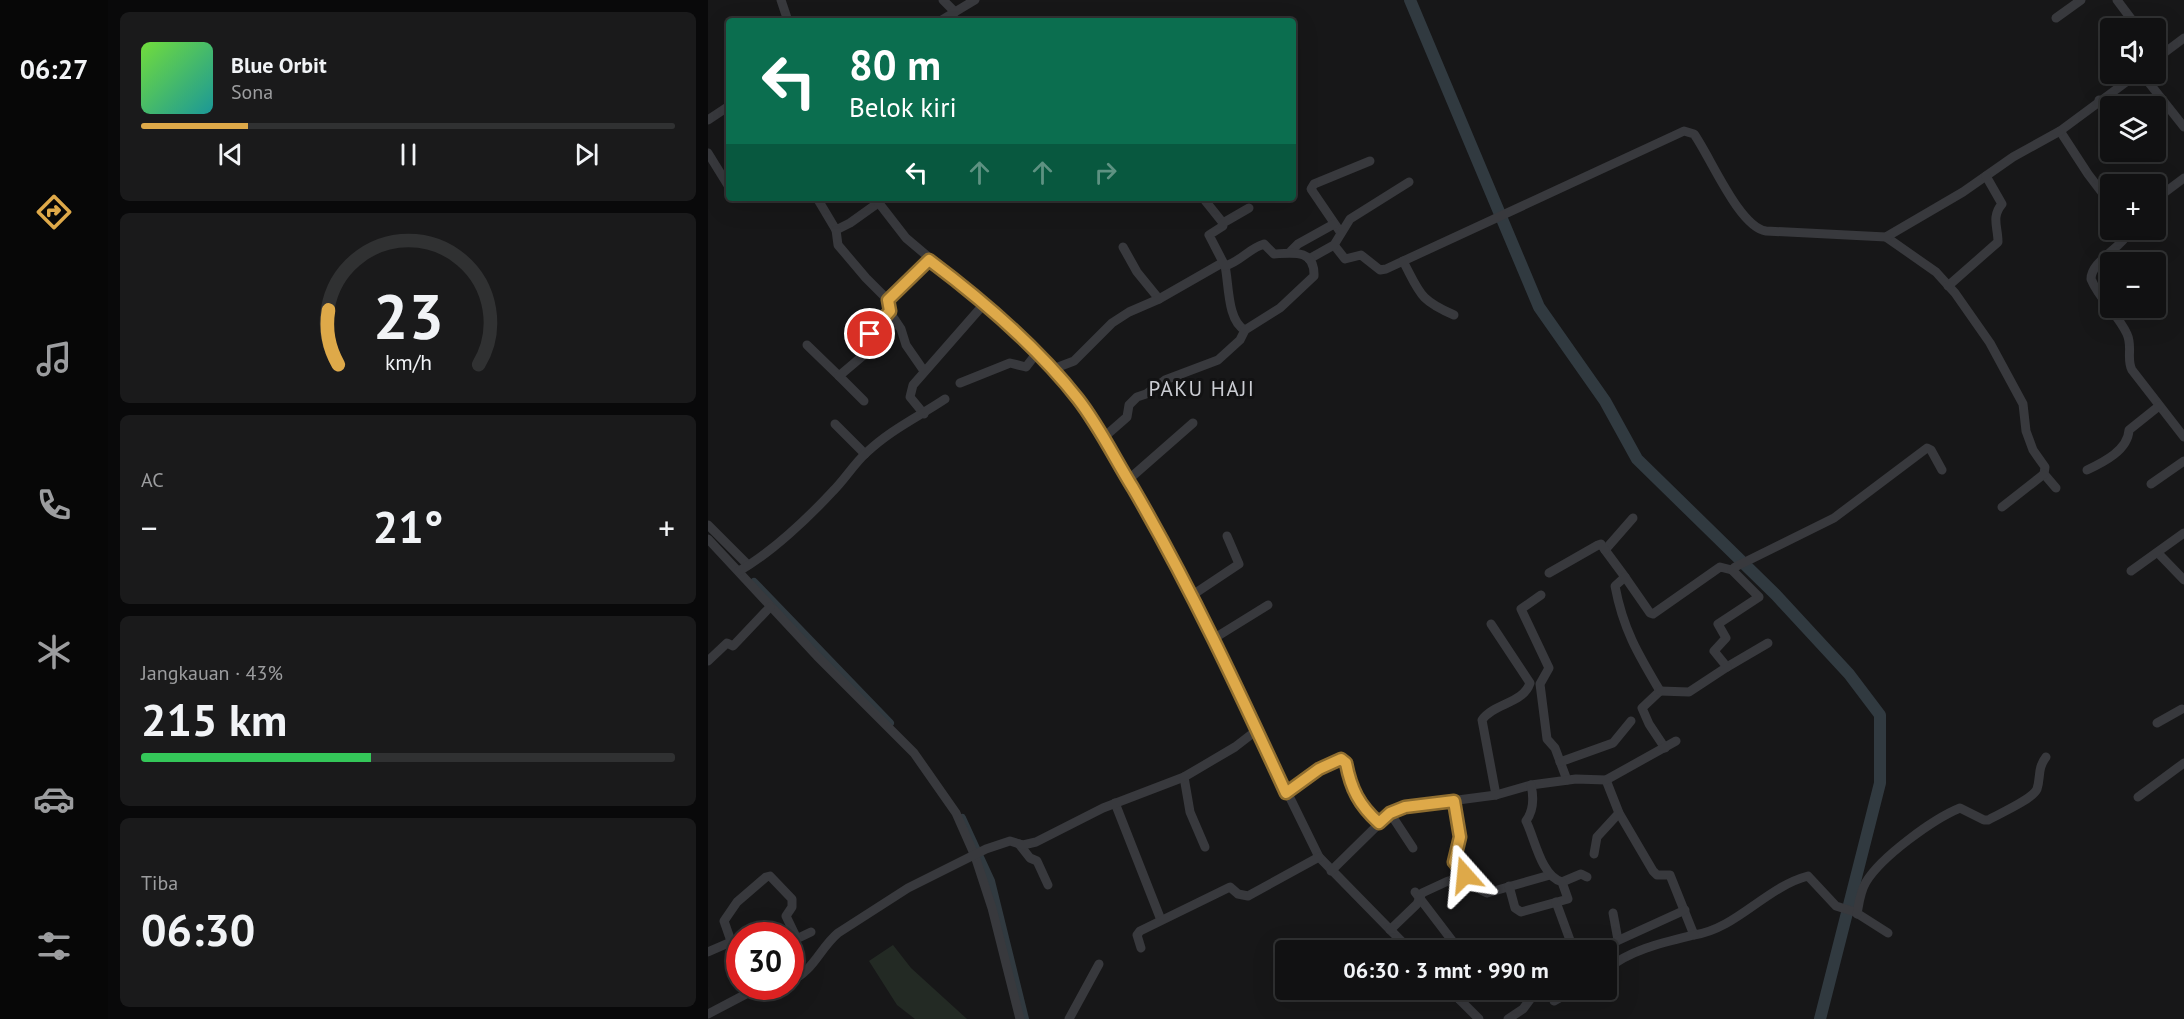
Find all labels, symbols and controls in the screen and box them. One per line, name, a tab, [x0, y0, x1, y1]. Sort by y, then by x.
map controls	[2100, 18, 2166, 318]
button: sound	[2100, 18, 2166, 84]
text: 80 m	[849, 37, 941, 92]
icon: left	[750, 42, 828, 120]
text: Blue Orbit	[231, 51, 327, 79]
text: 06:27	[20, 52, 88, 86]
text: Sona	[231, 79, 273, 105]
text: Belok kiri	[849, 90, 957, 124]
button: layers	[2100, 96, 2166, 162]
icon: previous	[214, 138, 247, 171]
icon: pause	[392, 138, 425, 171]
icon: next	[570, 138, 603, 171]
icon: left	[900, 156, 933, 189]
icon: ahead	[963, 156, 996, 189]
icon: ahead	[1026, 156, 1059, 189]
icon: right	[1089, 156, 1122, 189]
button: +	[2100, 174, 2166, 240]
icon: directions	[33, 191, 75, 233]
button: −	[2100, 252, 2166, 318]
text: 23	[373, 275, 443, 356]
pin	[844, 308, 895, 359]
icon: arrive	[853, 317, 886, 350]
icon: music	[33, 338, 75, 380]
text: km/h	[384, 349, 431, 377]
district label: PAKU HAJI	[1149, 375, 1255, 402]
text: AC	[141, 467, 164, 493]
icon: phone	[33, 484, 75, 526]
text: 21°	[373, 497, 443, 555]
text: −	[141, 506, 158, 549]
text: +	[658, 506, 675, 549]
icon: climate	[33, 631, 75, 673]
text: Jangkauan · 43%	[141, 660, 283, 686]
text: 215 km	[141, 690, 287, 748]
icon: car	[33, 778, 75, 820]
position arrow	[1433, 843, 1497, 907]
text: Tiba	[141, 870, 178, 896]
text: 06:30	[141, 900, 255, 958]
speed limit sign: 30	[726, 922, 804, 1000]
icon: filters	[33, 925, 75, 967]
text: 06:30 · 3 mnt · 990 m	[1343, 956, 1549, 984]

